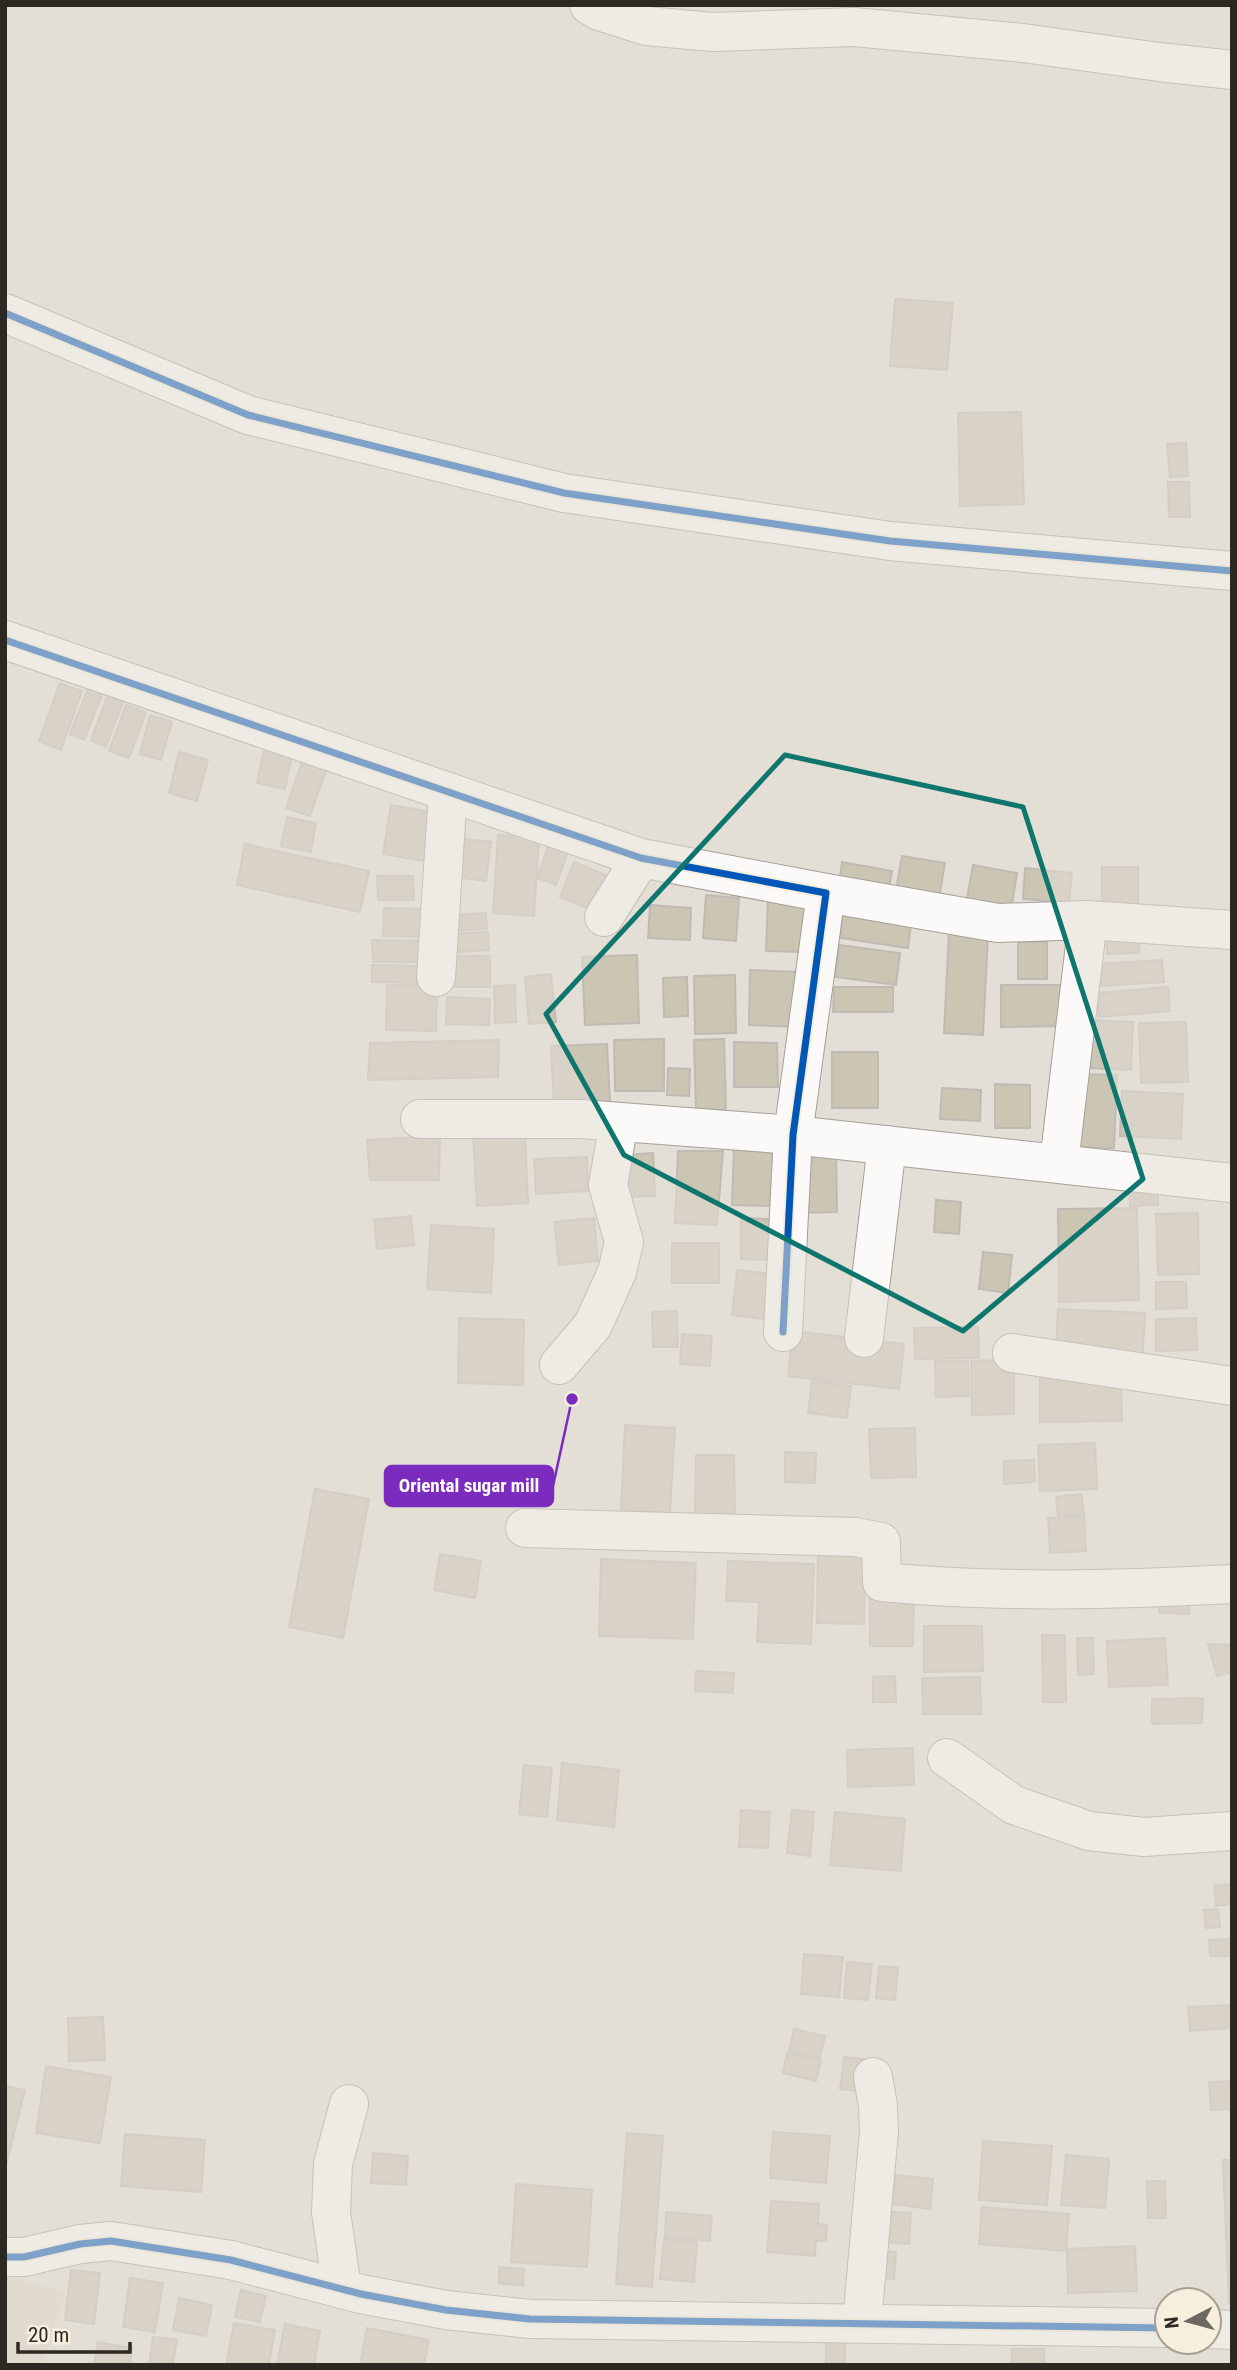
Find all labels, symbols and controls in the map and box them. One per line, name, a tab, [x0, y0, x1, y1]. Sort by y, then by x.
callout: Oriental sugar mill	[385, 1466, 553, 1506]
text: Oriental sugar mill	[399, 1474, 539, 1497]
north arrow	[1153, 2286, 1223, 2356]
scale bar	[18, 2310, 130, 2354]
text: N	[1160, 2316, 1184, 2330]
text: 20 m	[28, 2323, 69, 2347]

